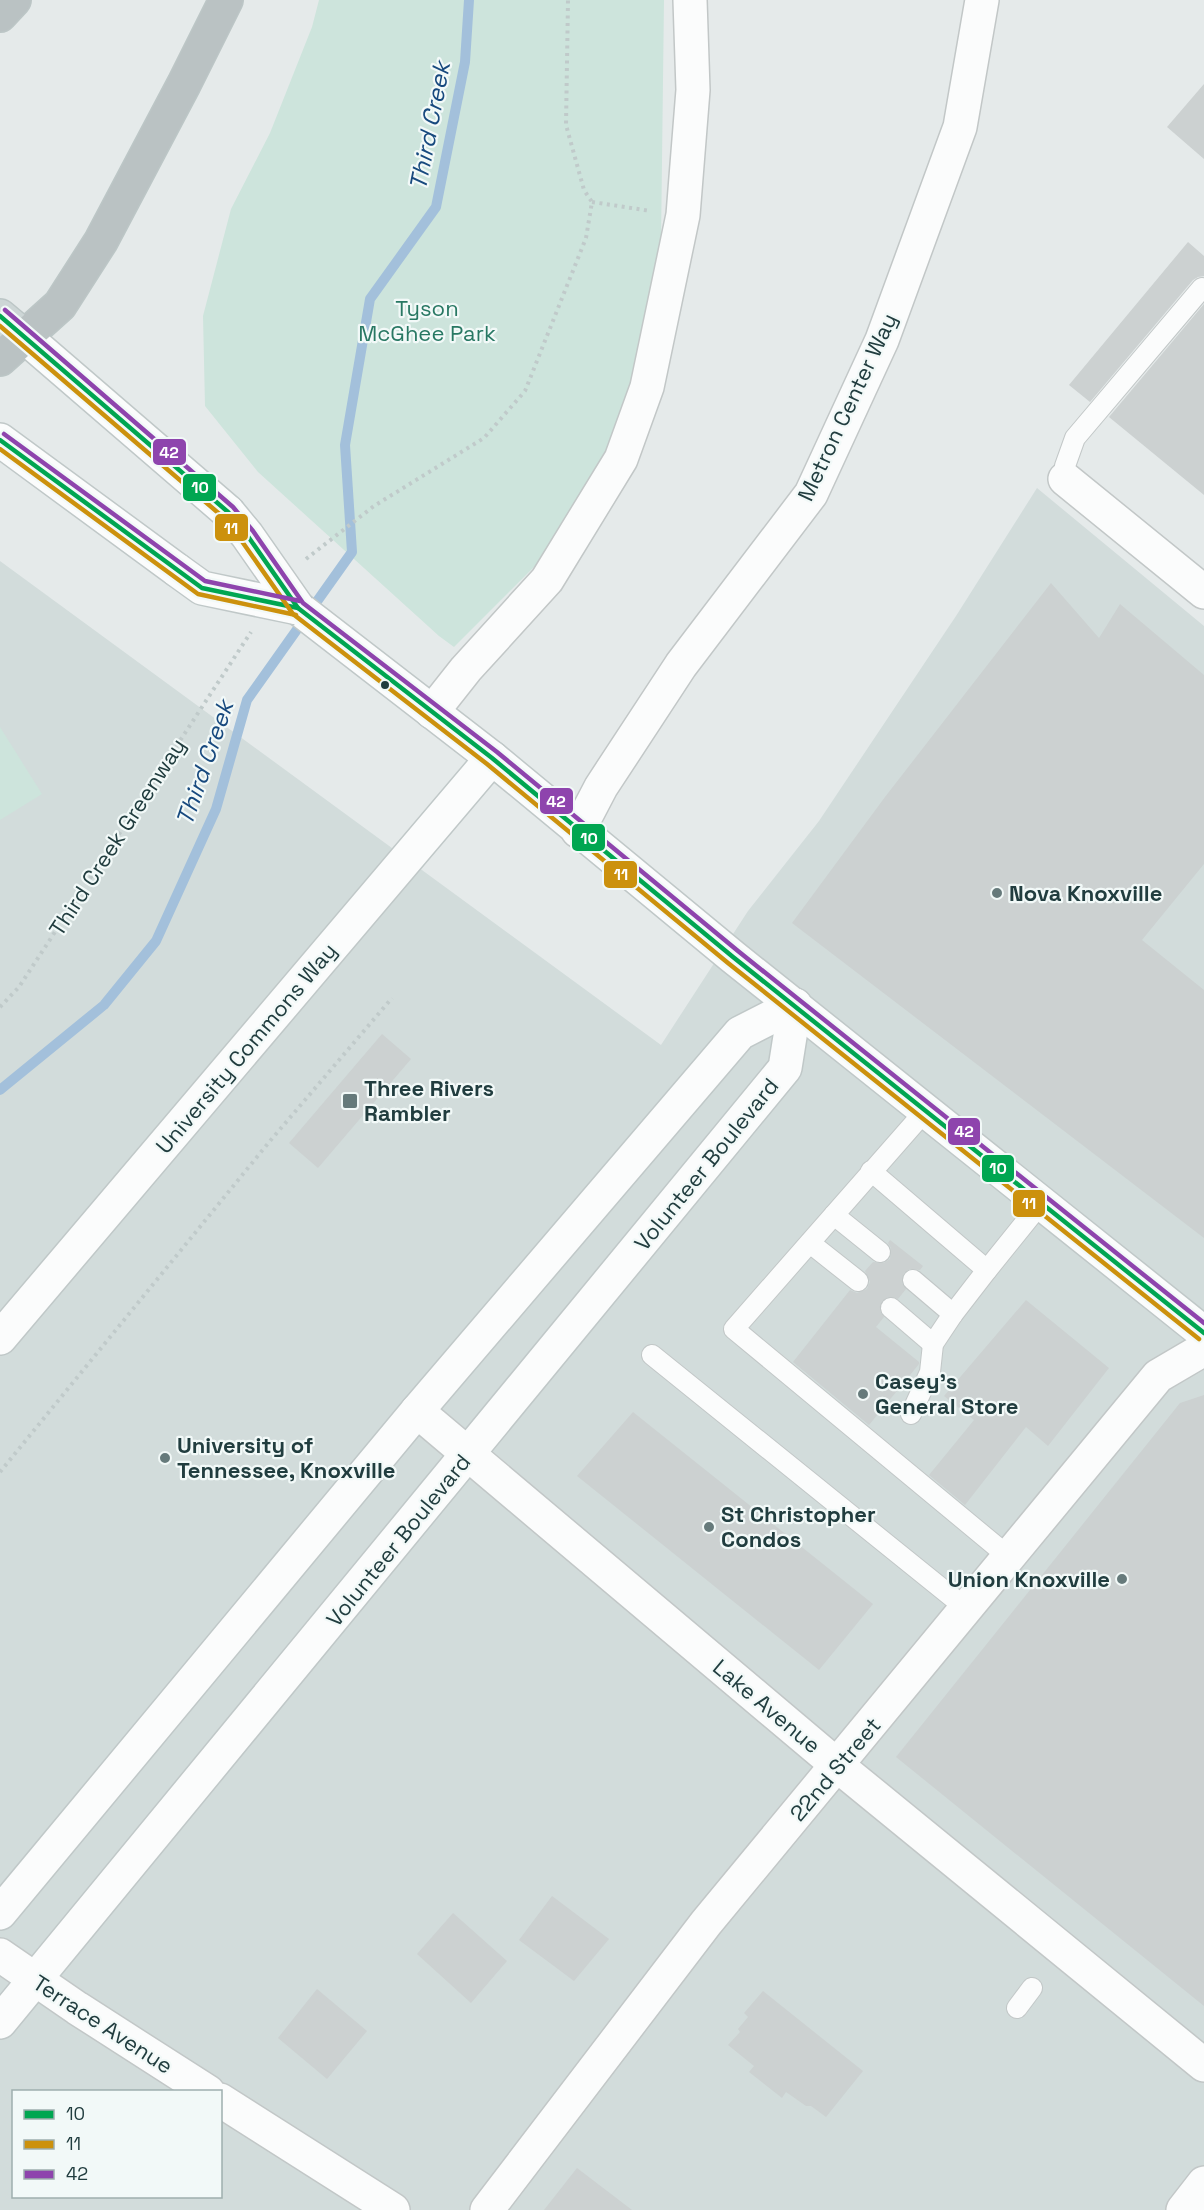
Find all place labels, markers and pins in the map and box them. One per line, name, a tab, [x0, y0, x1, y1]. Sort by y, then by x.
unlabelled marker	[379, 679, 391, 691]
place label: Nova Knoxville	[1009, 879, 1162, 907]
marker: Nova Knoxville	[990, 886, 1004, 900]
place label: Three Rivers Rambler	[364, 1074, 494, 1127]
marker: Three Rivers Rambler	[341, 1092, 359, 1110]
place label: Casey's General Store	[875, 1367, 1019, 1420]
marker: Casey's General Store	[856, 1387, 870, 1401]
place label: University of Tennessee, Knoxville	[177, 1431, 395, 1484]
marker: University of Tennessee, Knoxville	[158, 1451, 172, 1465]
place label: St Christopher Condos	[721, 1500, 876, 1553]
marker: St Christopher Condos	[702, 1520, 716, 1534]
place label: Union Knoxville	[948, 1565, 1110, 1593]
marker: Union Knoxville	[1115, 1572, 1129, 1586]

